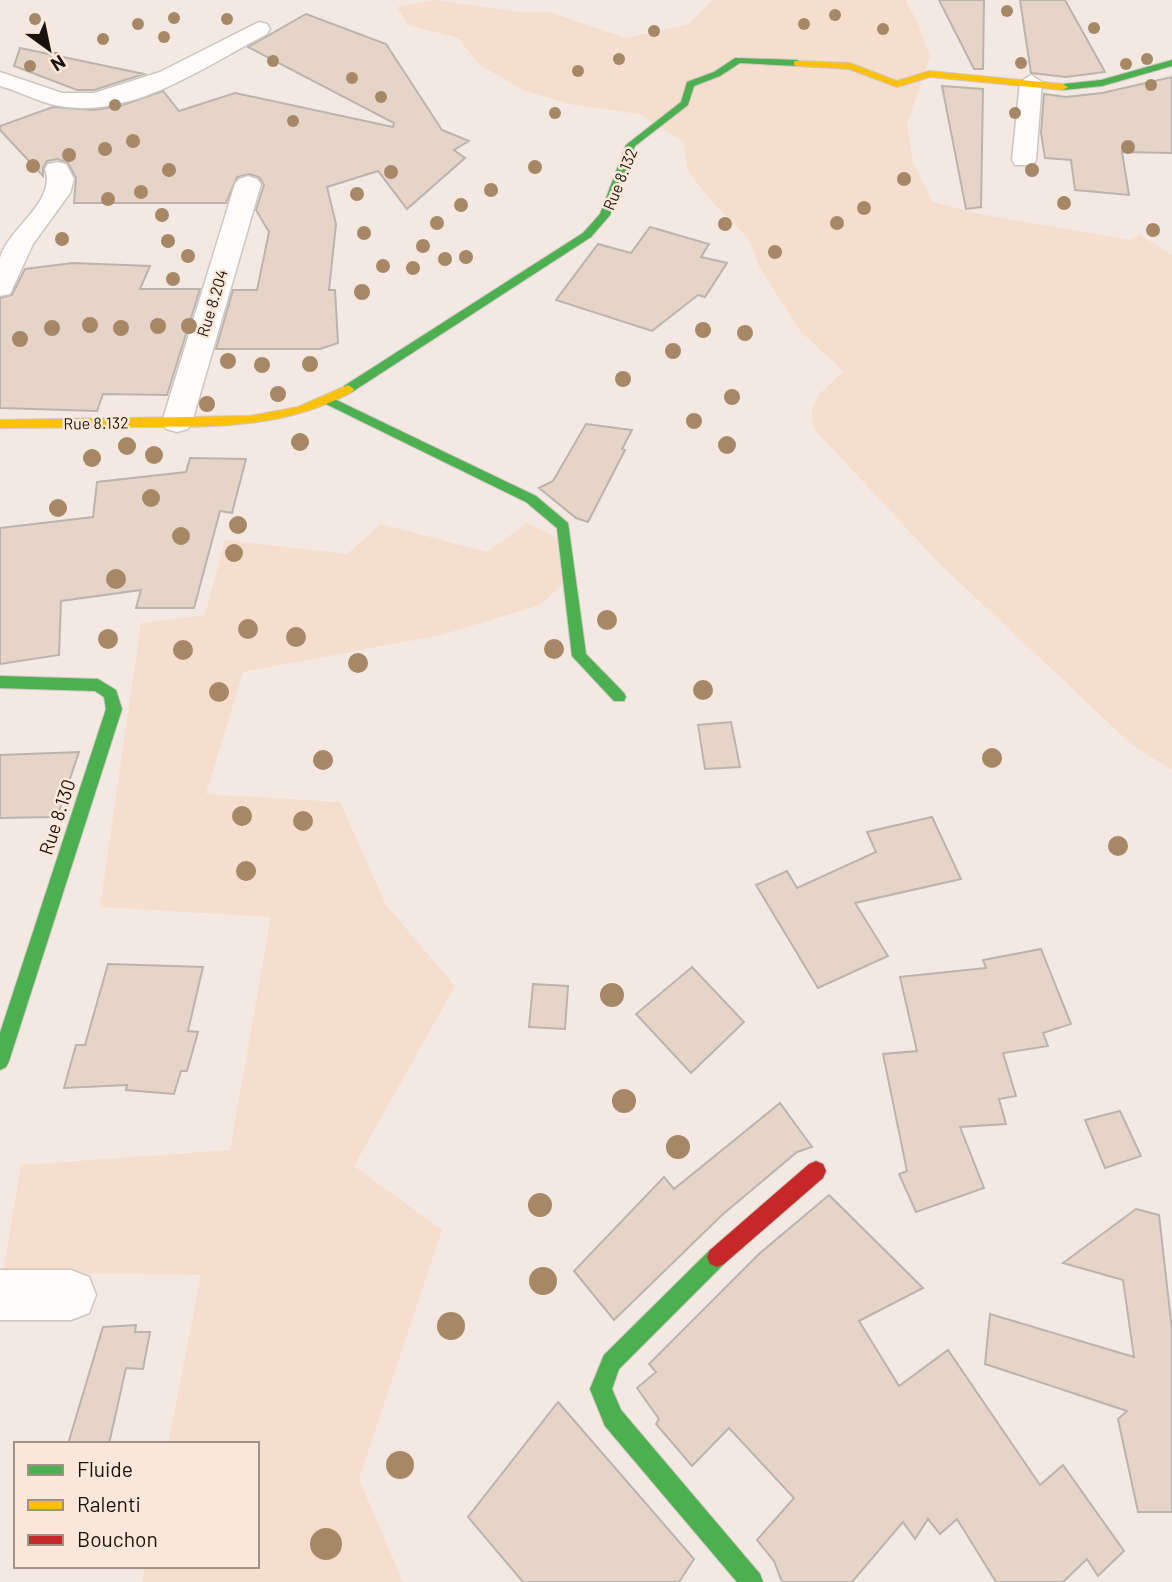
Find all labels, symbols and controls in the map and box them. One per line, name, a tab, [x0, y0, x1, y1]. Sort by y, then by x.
north arrow	[14, 14, 84, 84]
text: N	[47, 51, 70, 77]
street label: Rue 8.132	[598, 145, 641, 213]
street label: Rue 8.204	[192, 267, 231, 339]
street label: Rue 8.132	[63, 412, 129, 433]
street label: Rue 8.130	[34, 776, 80, 858]
legend	[14, 1442, 259, 1568]
text: Fluide	[77, 1456, 133, 1481]
text: Ralenti	[77, 1491, 141, 1516]
text: Bouchon	[77, 1526, 158, 1551]

